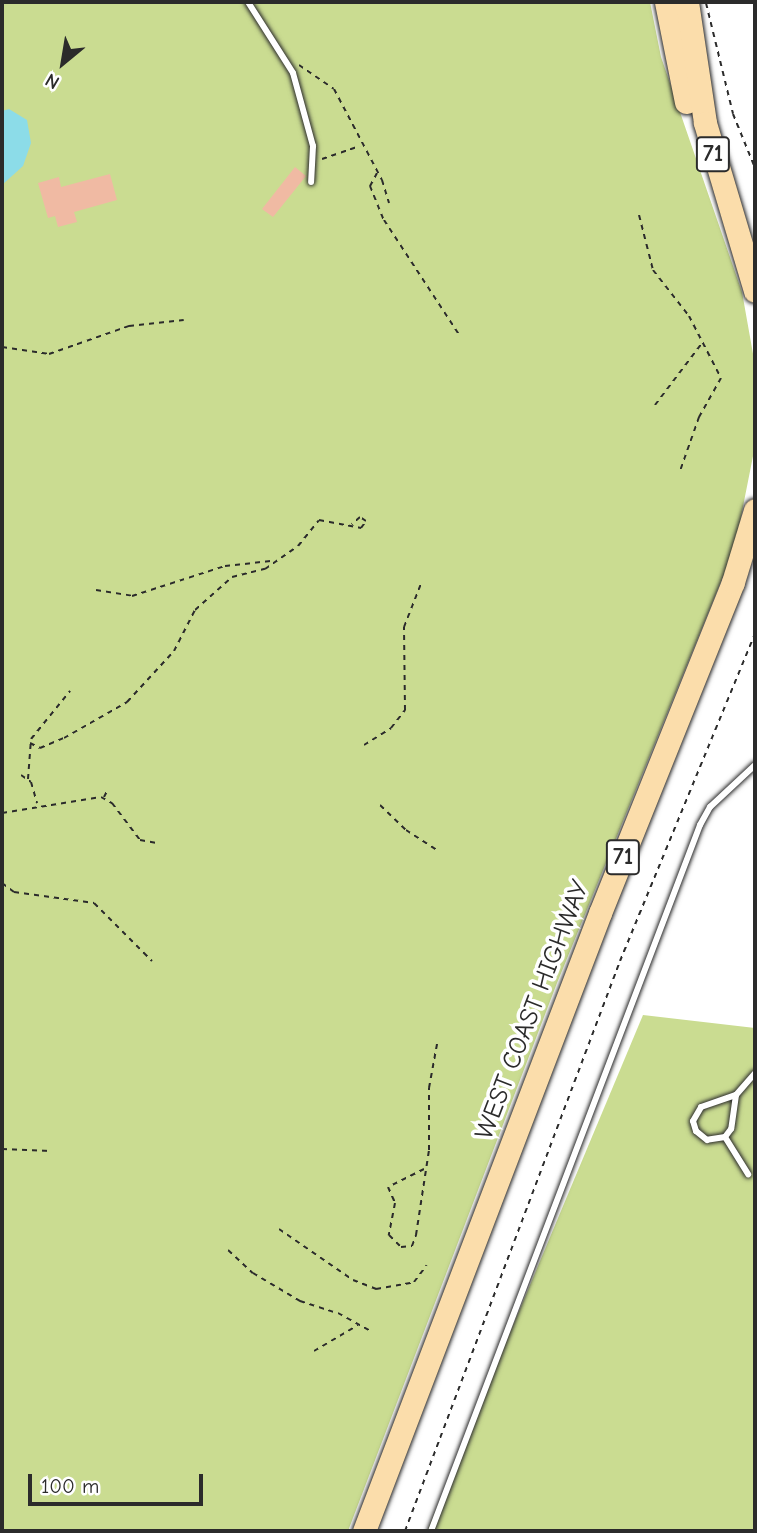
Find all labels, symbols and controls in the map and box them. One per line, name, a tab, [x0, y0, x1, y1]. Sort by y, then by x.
north arrow	[28, 28, 98, 98]
text: N	[42, 69, 63, 94]
road number: 71	[696, 134, 730, 174]
road number: 71	[606, 836, 640, 878]
street label: WEST COAST HIGHWAY	[469, 876, 597, 1144]
scale bar	[32, 1460, 206, 1504]
text: 100 m	[41, 1474, 99, 1498]

